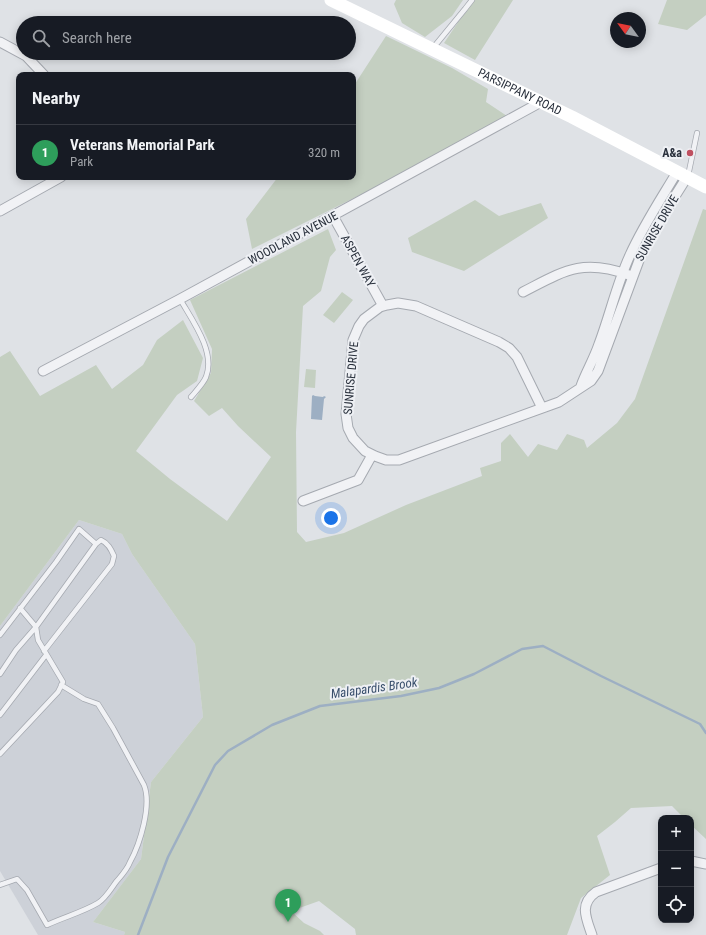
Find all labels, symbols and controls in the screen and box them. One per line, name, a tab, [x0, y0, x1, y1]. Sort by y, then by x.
north arrow	[610, 12, 646, 48]
search box	[16, 16, 356, 60]
icon: search	[30, 27, 52, 49]
text: Search here	[62, 29, 132, 47]
street label: PARSIPPANY ROAD	[476, 65, 564, 118]
text: Nearby	[32, 88, 80, 108]
text: Veterans Memorial Park	[70, 136, 215, 154]
text: 1	[42, 145, 48, 160]
text: 320 m	[308, 145, 340, 160]
place label: A&a	[662, 146, 682, 160]
marker: A&a	[685, 148, 695, 158]
text: Park	[70, 154, 93, 169]
street label: SUNRISE DRIVE	[633, 193, 681, 263]
street label: WOODLAND AVENUE	[246, 208, 340, 268]
street label: ASPEN WAY	[338, 232, 378, 290]
street label: SUNRISE DRIVE	[341, 341, 361, 415]
your location	[321, 508, 341, 528]
water label: Malapardis Brook	[330, 674, 419, 702]
map controls	[658, 815, 694, 923]
button: +	[658, 815, 694, 851]
button: −	[658, 851, 694, 887]
button: locate	[658, 887, 694, 923]
pin: 1	[275, 889, 301, 922]

